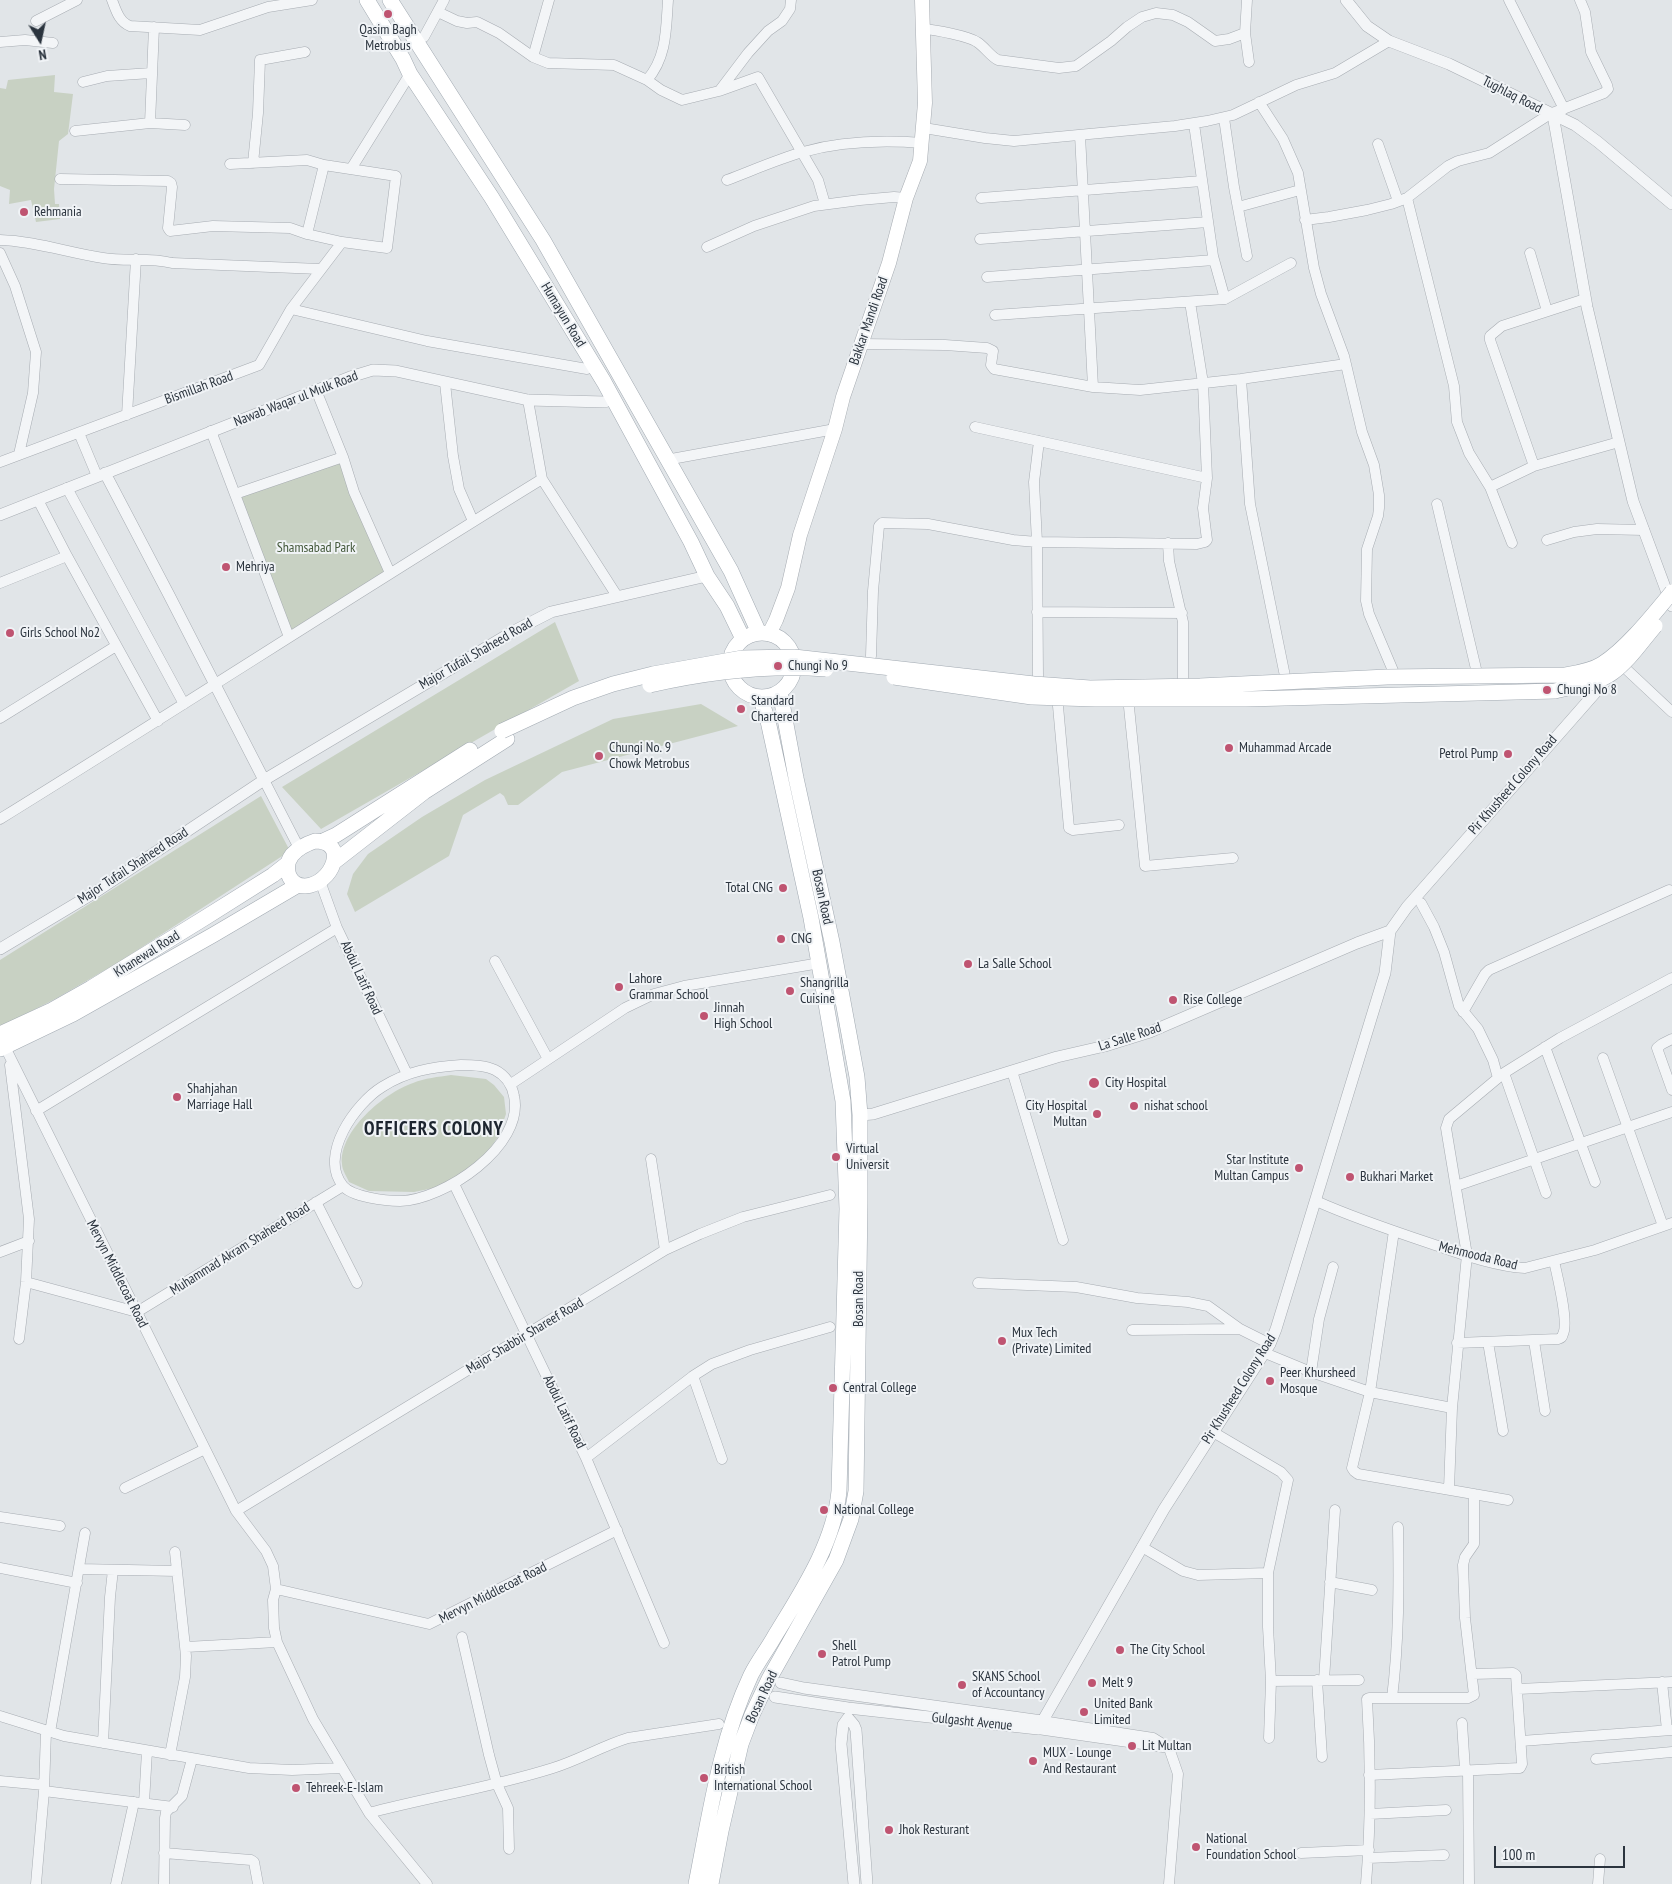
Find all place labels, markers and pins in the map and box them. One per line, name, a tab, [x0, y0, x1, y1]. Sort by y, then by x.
marker: Qasim Bagh Metrobus	[382, 8, 394, 20]
place label: Qasim Bagh Metrobus	[359, 22, 417, 54]
place label: Rehmania	[34, 204, 82, 220]
marker: Rehmania	[18, 206, 30, 218]
place label: Mehriya	[236, 559, 275, 575]
marker: Mehriya	[220, 561, 232, 573]
place label: Girls School No2	[20, 625, 100, 641]
marker: Girls School No2	[4, 627, 16, 639]
place label: Chungi No 9	[788, 658, 848, 674]
marker: Chungi No 9	[772, 660, 784, 672]
place label: Chungi No 8	[1557, 682, 1617, 698]
marker: Chungi No 8	[1541, 684, 1553, 696]
place label: Standard Chartered	[751, 693, 799, 726]
marker: Standard Chartered	[735, 703, 747, 715]
place label: Chungi No. 9 Chowk Metrobus	[609, 740, 689, 772]
place label: Muhammad Arcade	[1239, 740, 1331, 756]
marker: Muhammad Arcade	[1223, 742, 1235, 754]
place label: Petrol Pump	[1439, 746, 1498, 762]
marker: Petrol Pump	[1502, 748, 1514, 760]
marker: Chungi No. 9 Chowk Metrobus	[593, 750, 605, 762]
place label: Total CNG	[726, 880, 773, 896]
marker: Total CNG	[777, 882, 789, 894]
place label: CNG	[791, 931, 812, 947]
marker: CNG	[775, 933, 787, 945]
place label: La Salle School	[978, 956, 1052, 972]
marker: La Salle School	[962, 958, 974, 970]
place label: Lahore Grammar School	[629, 971, 708, 1004]
place label: Shangrilla Cuisine	[800, 975, 849, 1008]
marker: Lahore Grammar School	[613, 981, 625, 993]
marker: Shangrilla Cuisine	[784, 985, 796, 997]
place label: Rise College	[1183, 992, 1242, 1008]
marker: Rise College	[1167, 994, 1179, 1006]
place label: Jinnah High School	[714, 1000, 772, 1032]
marker: Jinnah High School	[698, 1010, 710, 1022]
place label: City Hospital	[1105, 1075, 1167, 1091]
marker: City Hospital	[1087, 1076, 1101, 1090]
place label: Shahjahan Marriage Hall	[187, 1081, 252, 1114]
marker: Shahjahan Marriage Hall	[171, 1091, 183, 1103]
place label: City Hospital Multan	[1025, 1098, 1087, 1130]
place label: nishat school	[1144, 1098, 1208, 1114]
marker: nishat school	[1128, 1100, 1140, 1112]
marker: City Hospital Multan	[1091, 1108, 1103, 1120]
place label: Virtual Universit	[846, 1141, 889, 1174]
marker: Virtual Universit	[830, 1151, 842, 1163]
place label: Star Institute Multan Campus	[1214, 1152, 1289, 1184]
marker: Star Institute Multan Campus	[1293, 1162, 1305, 1174]
place label: Bukhari Market	[1360, 1169, 1433, 1185]
marker: Bukhari Market	[1344, 1171, 1356, 1183]
place label: Mux Tech (Private) Limited	[1012, 1325, 1091, 1358]
marker: Mux Tech (Private) Limited	[996, 1335, 1008, 1347]
place label: Peer Khursheed Mosque	[1280, 1365, 1356, 1398]
marker: Peer Khursheed Mosque	[1264, 1375, 1276, 1387]
place label: Central College	[843, 1380, 917, 1396]
marker: Central College	[827, 1382, 839, 1394]
place label: National College	[834, 1502, 914, 1518]
marker: National College	[818, 1504, 830, 1516]
place label: Shell Patrol Pump	[832, 1638, 891, 1670]
place label: The City School	[1130, 1642, 1205, 1658]
marker: The City School	[1114, 1644, 1126, 1656]
marker: Shell Patrol Pump	[816, 1648, 828, 1660]
place label: SKANS School of Accountancy	[972, 1669, 1044, 1701]
place label: Melt 9	[1102, 1675, 1133, 1691]
marker: Melt 9	[1086, 1677, 1098, 1689]
marker: SKANS School of Accountancy	[956, 1679, 968, 1691]
place label: United Bank Limited	[1094, 1696, 1153, 1728]
marker: United Bank Limited	[1078, 1706, 1090, 1718]
place label: Lit Multan	[1142, 1738, 1192, 1754]
marker: Lit Multan	[1126, 1740, 1138, 1752]
place label: MUX - Lounge And Restaurant	[1043, 1745, 1116, 1778]
marker: MUX - Lounge And Restaurant	[1027, 1755, 1039, 1767]
place label: British International School	[714, 1762, 812, 1794]
marker: British International School	[698, 1772, 710, 1784]
place label: Tehreek-E-Islam	[306, 1780, 383, 1796]
marker: Tehreek-E-Islam	[290, 1782, 302, 1794]
place label: Jhok Resturant	[899, 1822, 969, 1838]
marker: Jhok Resturant	[883, 1824, 895, 1836]
place label: National Foundation School	[1206, 1831, 1296, 1864]
marker: National Foundation School	[1190, 1841, 1202, 1853]

